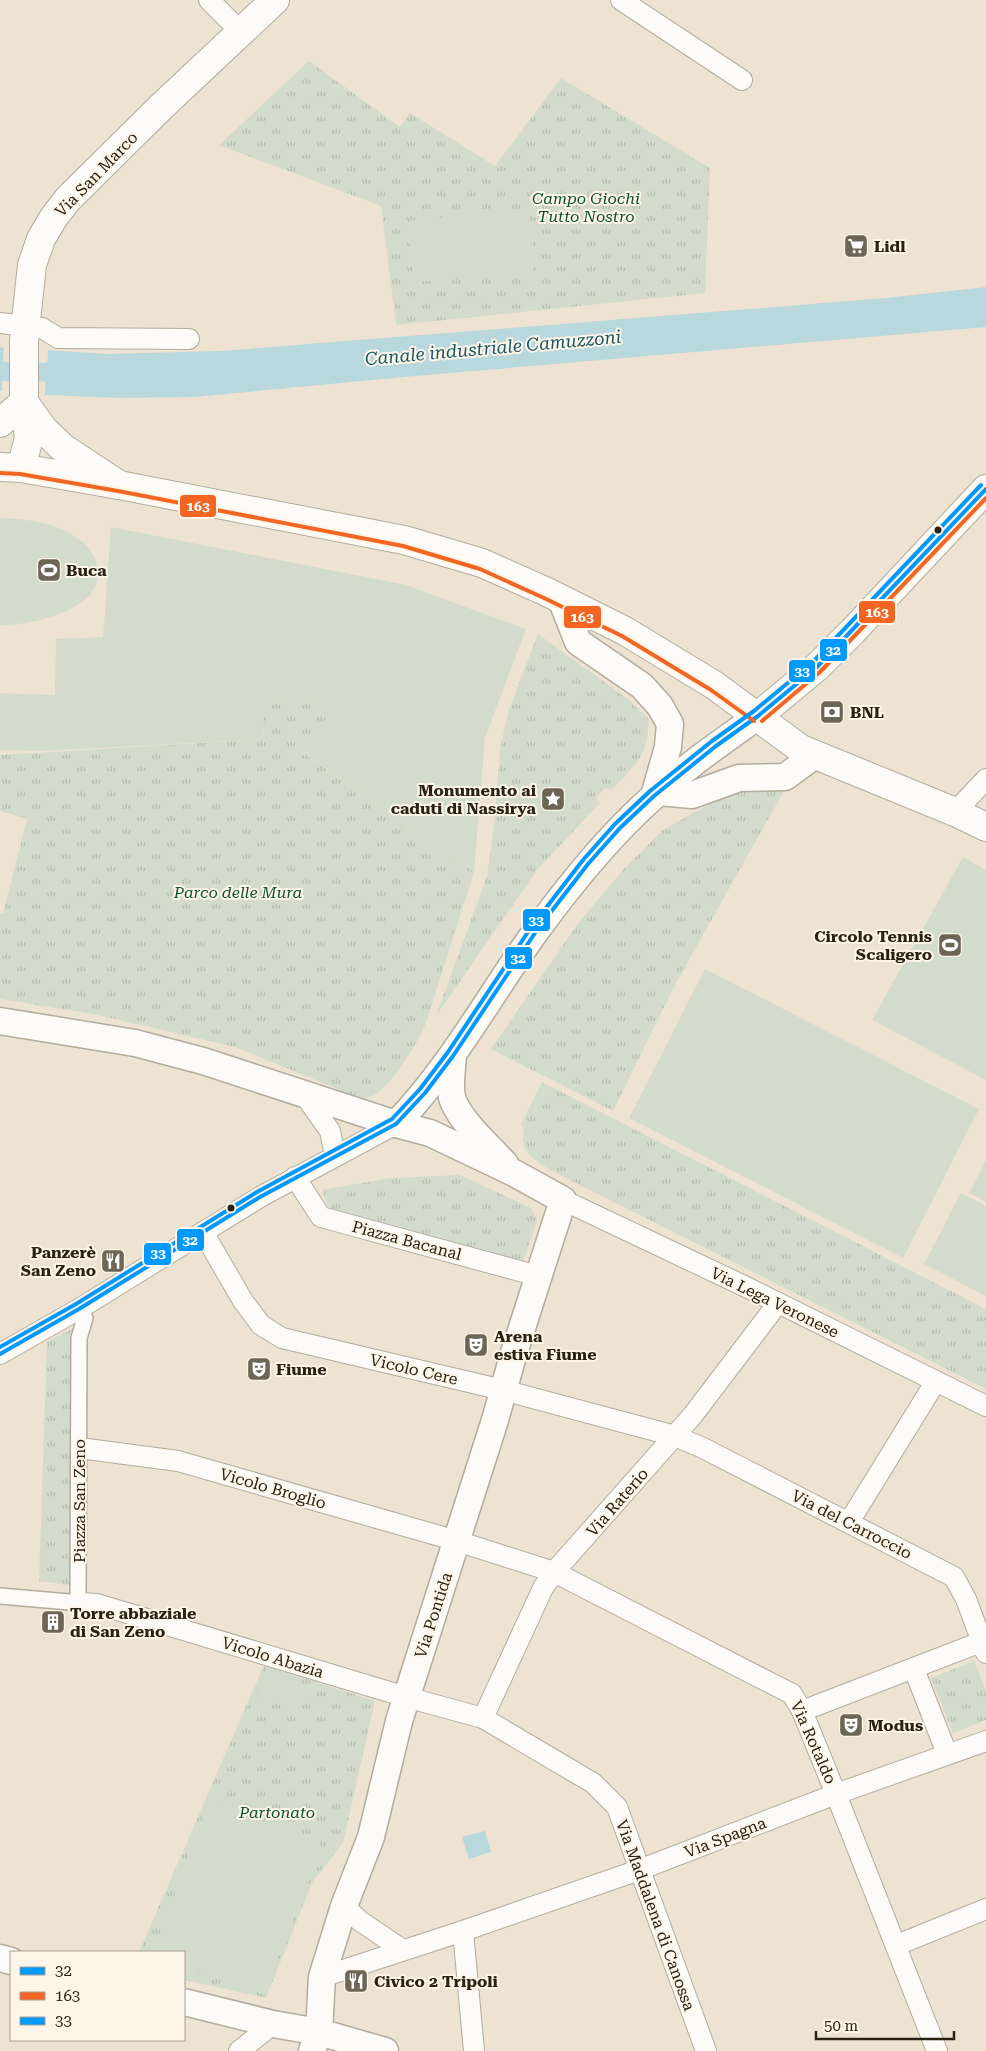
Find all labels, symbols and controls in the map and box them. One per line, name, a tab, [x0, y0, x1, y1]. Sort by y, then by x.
street label: Via San Marco	[51, 128, 142, 221]
park label: Campo Giochi Tutto Nostro	[532, 189, 640, 226]
supermarket icon: Lidl	[843, 233, 869, 259]
place label: Lidl	[874, 237, 906, 256]
water label: Canale industriale Camuzzoni	[364, 326, 622, 369]
line badge: 163	[179, 494, 217, 518]
text: 163	[186, 498, 210, 514]
unlabelled marker	[933, 525, 943, 535]
sports icon: Buca	[36, 557, 62, 583]
place label: Buca	[66, 561, 107, 580]
line badge: 163	[858, 600, 896, 624]
text: 163	[865, 604, 889, 620]
line badge: 163	[563, 605, 602, 629]
text: 163	[570, 609, 594, 625]
line badge: 32	[819, 638, 848, 662]
text: 32	[825, 642, 841, 658]
line badge: 33	[788, 659, 816, 683]
text: 33	[794, 663, 810, 679]
bank icon: BNL	[819, 699, 845, 725]
place label: BNL	[850, 703, 884, 722]
place label: Monumento ai caduti di Nassirya	[391, 781, 537, 818]
place icon: Monumento ai caduti di Nassirya	[540, 786, 566, 812]
park label: Parco delle Mura	[173, 883, 303, 902]
line badge: 33	[522, 908, 551, 932]
text: 33	[528, 912, 544, 928]
place label: Circolo Tennis Scaligero	[814, 927, 932, 964]
sports icon: Circolo Tennis Scaligero	[937, 932, 963, 958]
line badge: 32	[504, 946, 533, 970]
text: 32	[510, 950, 526, 966]
unlabelled marker	[226, 1203, 236, 1213]
street label: Piazza Bacanal	[350, 1217, 464, 1264]
line badge: 32	[176, 1228, 205, 1252]
text: 32	[182, 1232, 198, 1248]
line badge: 33	[143, 1242, 172, 1266]
place label: Panzerè San Zeno	[21, 1243, 96, 1280]
text: 33	[150, 1245, 166, 1261]
restaurant icon: Panzerè San Zeno	[100, 1248, 126, 1274]
street label: Via Lega Veronese	[708, 1263, 842, 1342]
place label: Arena estiva Fiume	[494, 1327, 597, 1364]
theatre icon: Arena estiva Fiume	[463, 1332, 489, 1358]
street label: Vicolo Cere	[368, 1350, 460, 1389]
theatre icon: Fiume	[246, 1356, 272, 1382]
place label: Fiume	[276, 1360, 327, 1379]
street label: Piazza San Zeno	[70, 1439, 89, 1563]
street label: Vicolo Broglio	[218, 1464, 328, 1513]
street label: Via Raterio	[582, 1464, 652, 1540]
street label: Via del Carroccio	[788, 1486, 915, 1563]
street label: Via Pontida	[411, 1570, 456, 1660]
place label: Torre abbaziale di San Zeno	[70, 1604, 196, 1641]
building icon: Torre abbaziale di San Zeno	[40, 1609, 66, 1635]
street label: Vicolo Abazia	[220, 1633, 326, 1682]
street label: Via Rotaldo	[787, 1698, 840, 1787]
theatre icon: Modus	[838, 1712, 864, 1738]
place label: Modus	[868, 1716, 923, 1735]
park label: Partonato	[238, 1803, 315, 1822]
street label: Via Spagna	[682, 1813, 769, 1862]
street label: Via Maddalena di Canossa	[612, 1817, 699, 2014]
legend	[10, 1951, 185, 2041]
text: 32	[55, 1962, 72, 1980]
restaurant icon: Civico 2 Tripoli	[343, 1968, 369, 1994]
place label: Civico 2 Tripoli	[374, 1972, 499, 1991]
text: 163	[55, 1987, 80, 2005]
scale bar	[816, 2008, 954, 2040]
text: 33	[55, 2012, 72, 2030]
text: 50 m	[824, 2017, 859, 2035]

